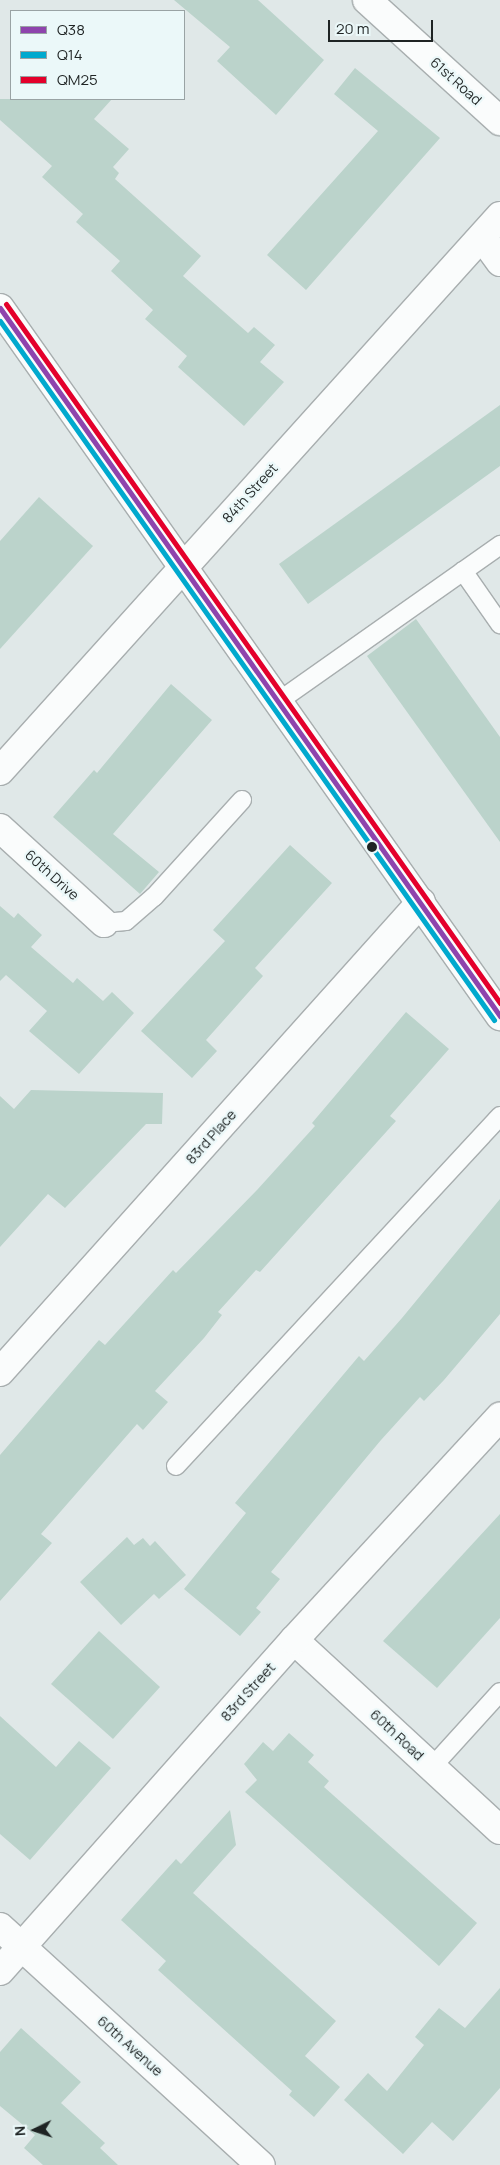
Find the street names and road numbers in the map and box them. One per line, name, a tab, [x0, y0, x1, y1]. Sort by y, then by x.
street label: 61st Road	[427, 54, 485, 108]
street label: 84th Street	[219, 460, 281, 526]
street label: 60th Drive	[22, 846, 82, 904]
street label: 83rd Place	[182, 1106, 240, 1168]
street label: 83rd Street	[217, 1659, 279, 1725]
street label: 60th Road	[367, 1706, 427, 1764]
street label: 60th Avenue	[94, 2012, 166, 2080]

